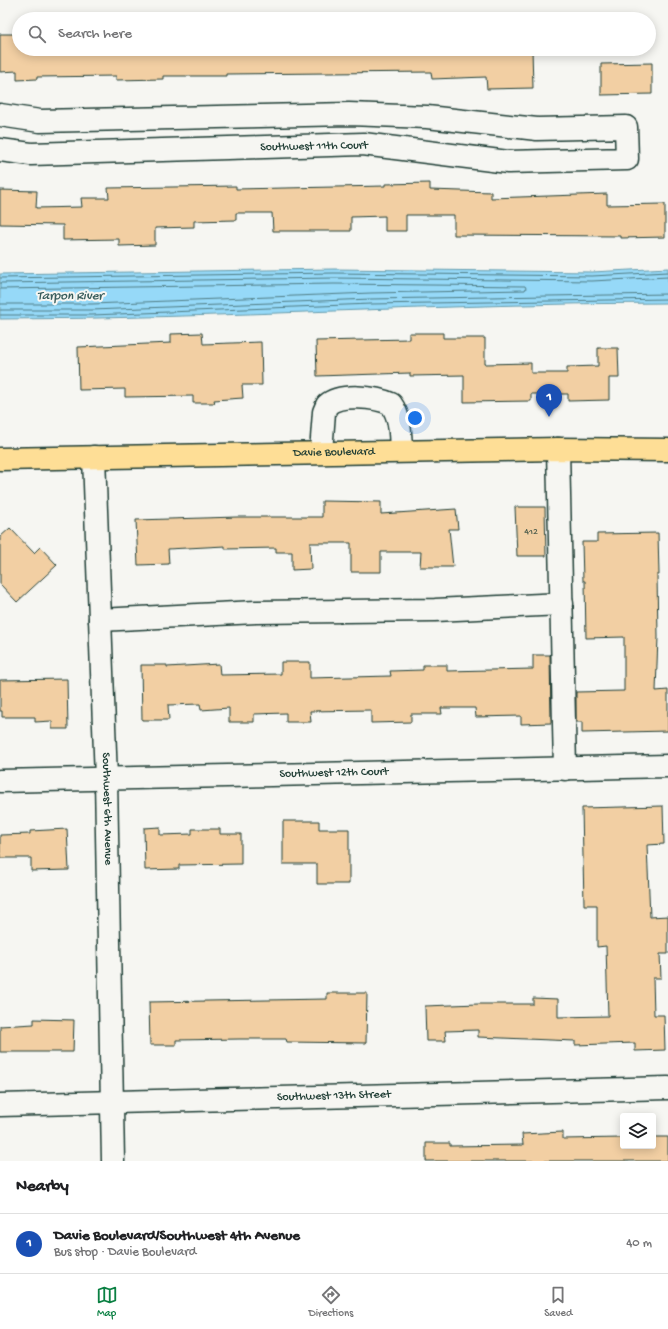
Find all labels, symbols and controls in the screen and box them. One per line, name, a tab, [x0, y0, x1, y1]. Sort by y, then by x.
search box	[12, 12, 656, 56]
icon: search	[26, 23, 48, 45]
text: Search here	[58, 25, 132, 43]
street label: Southwest 11th Court	[260, 139, 369, 155]
water label: Tarpon River	[37, 289, 105, 304]
pin: 1	[536, 384, 562, 417]
your location	[405, 408, 425, 428]
street label: Davie Boulevard	[292, 445, 376, 461]
house number: 412	[524, 526, 538, 538]
street label: Southwest 6th Avenue	[98, 752, 115, 866]
street label: Southwest 12th Court	[279, 765, 390, 782]
street label: Southwest 13th Street	[277, 1088, 392, 1105]
map controls	[620, 1113, 656, 1149]
button: layers	[620, 1113, 656, 1149]
text: Nearby	[16, 1177, 69, 1197]
text: Davie Boulevard/Southwest 4th Avenue	[54, 1227, 300, 1245]
text: 1	[26, 1236, 32, 1251]
text: 40 m	[626, 1236, 652, 1251]
text: Bus stop · Davie Boulevard	[54, 1245, 196, 1260]
tab: Map	[96, 1284, 118, 1320]
tab: Directions	[309, 1284, 353, 1320]
tab: Saved	[544, 1284, 572, 1320]

